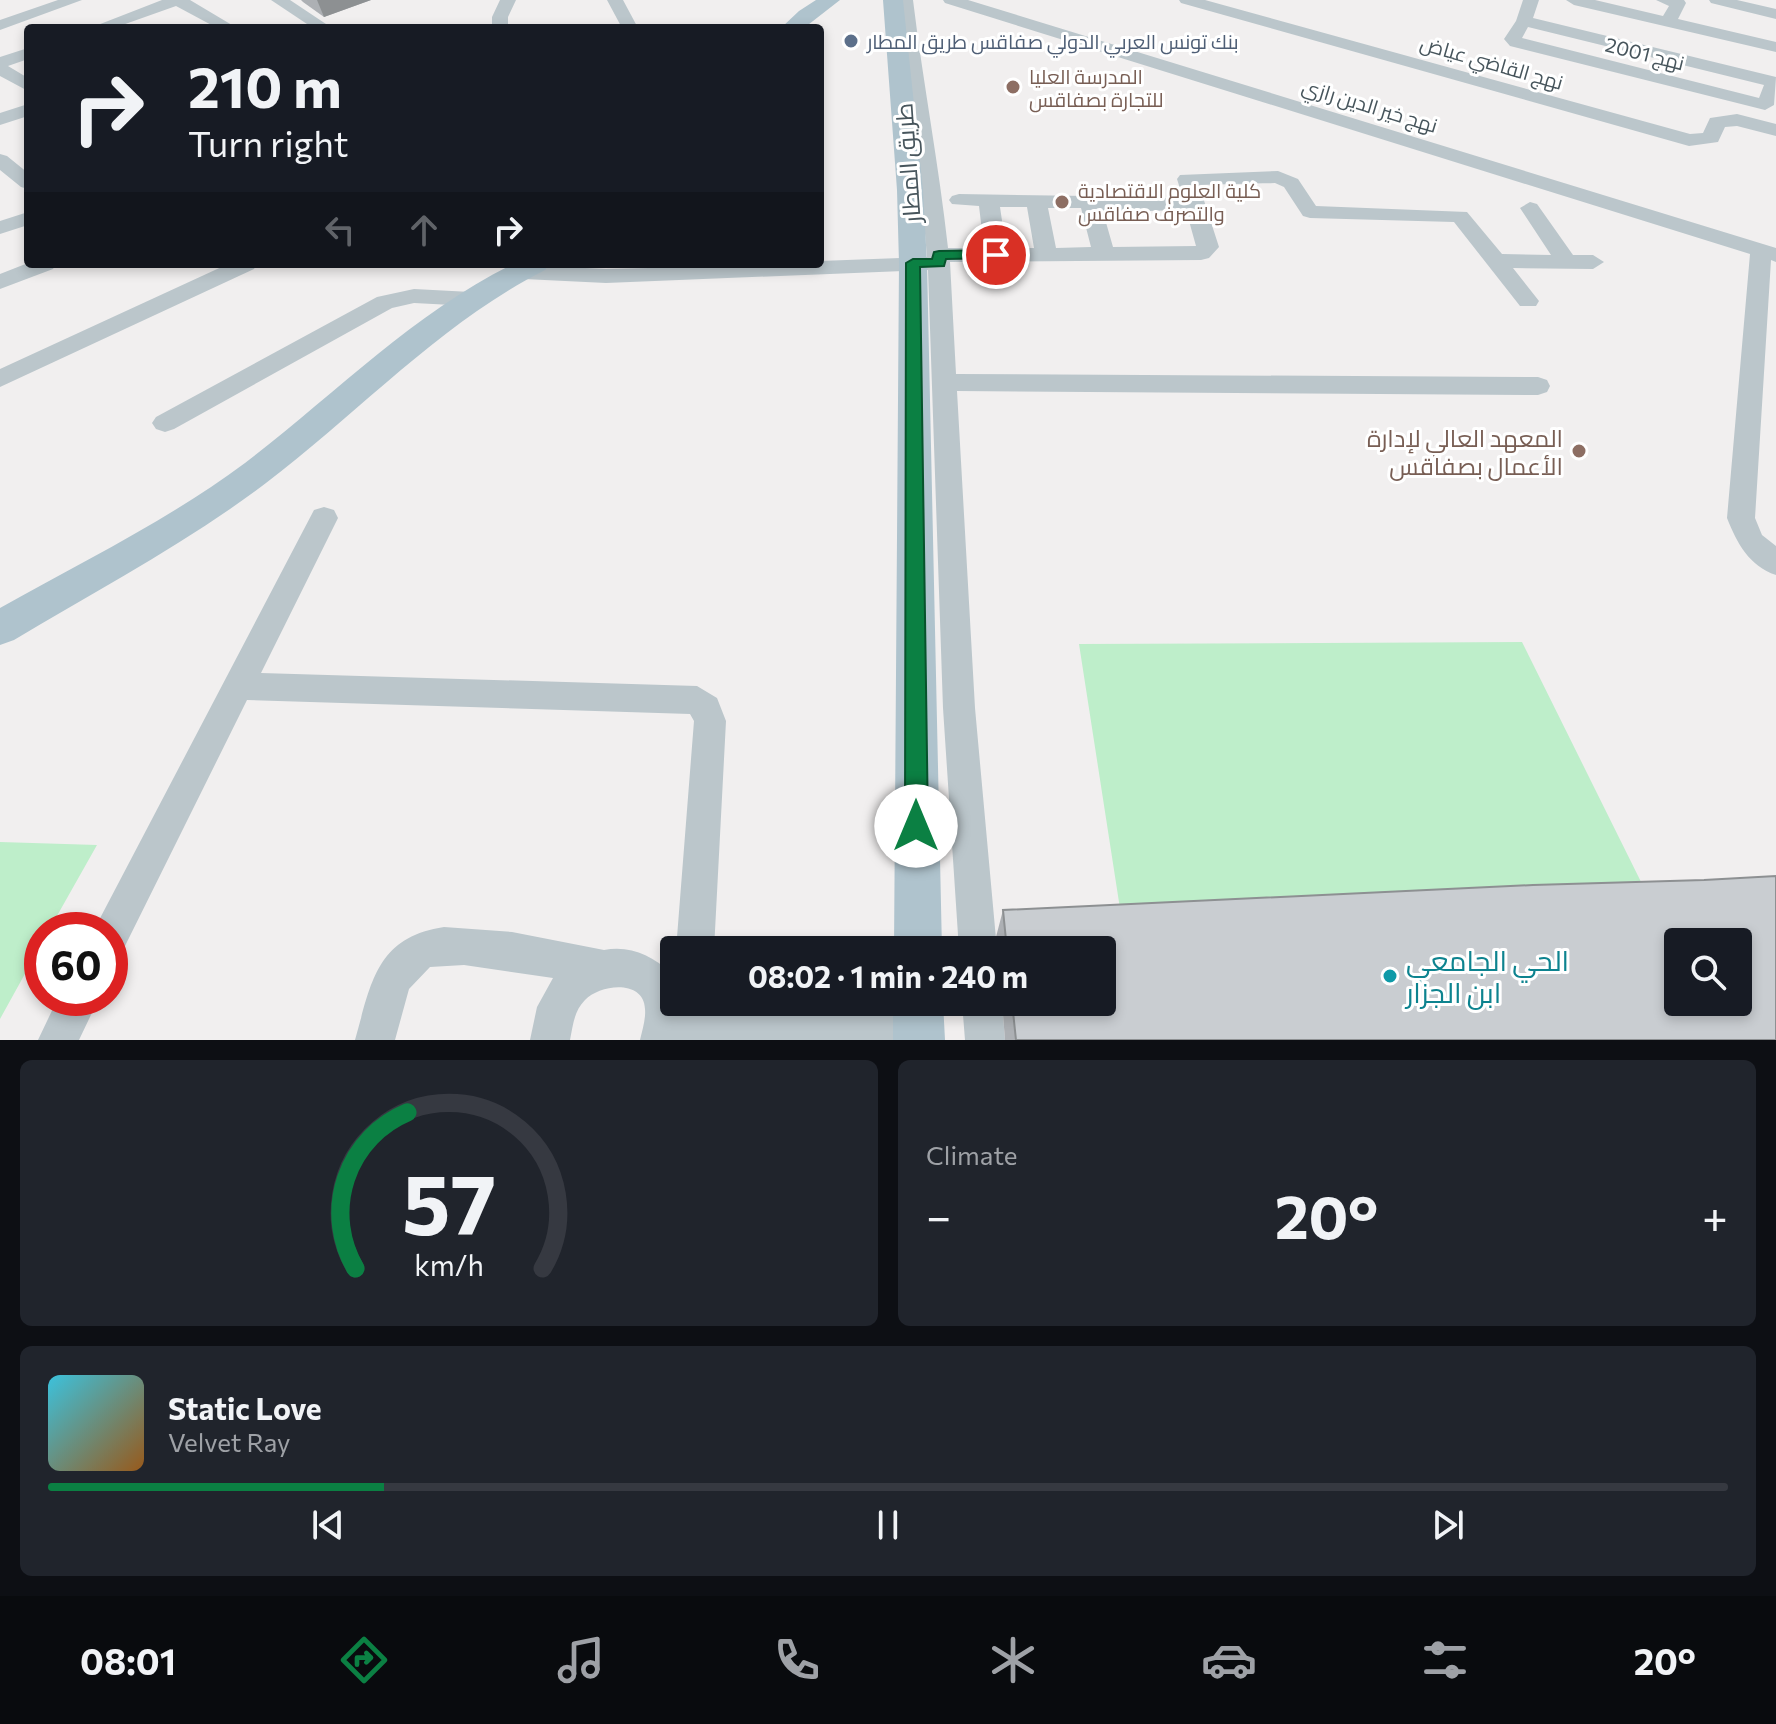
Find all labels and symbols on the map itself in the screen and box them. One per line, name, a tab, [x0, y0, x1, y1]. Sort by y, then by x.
place label: بنك تونس العربي الدولي صفاقس طريق المطار	[866, 29, 1239, 58]
street label: نهج القاضي عياض	[1417, 30, 1566, 98]
marker: بنك تونس العربي الدولي صفاقس طريق المطار	[842, 32, 860, 50]
street label: نهج 2001	[1602, 32, 1687, 77]
place label: المدرسة العليا للتجارة بصفاقس	[1029, 64, 1163, 113]
street label: نهج خير الدين رازي	[1298, 73, 1441, 142]
marker: المدرسة العليا للتجارة بصفاقس	[1004, 78, 1022, 96]
street label: طريق المطار	[888, 102, 928, 226]
place label: كلية العلوم الاقتصادية والتصرف صفاقس	[1078, 178, 1261, 227]
marker: كلية العلوم الاقتصادية والتصرف صفاقس	[1053, 193, 1071, 211]
pin	[962, 221, 1030, 289]
place label: المعهد العالي لإدارة الأعمال بصفاقس	[1367, 423, 1563, 481]
marker: المعهد العالي لإدارة الأعمال بصفاقس	[1570, 442, 1588, 460]
position arrow	[874, 784, 958, 868]
speed limit sign: 60	[24, 912, 128, 1016]
place label: الحي الجامعي ابن الجزار	[1404, 943, 1569, 1010]
marker: الحي الجامعي ابن الجزار	[1381, 967, 1399, 985]

